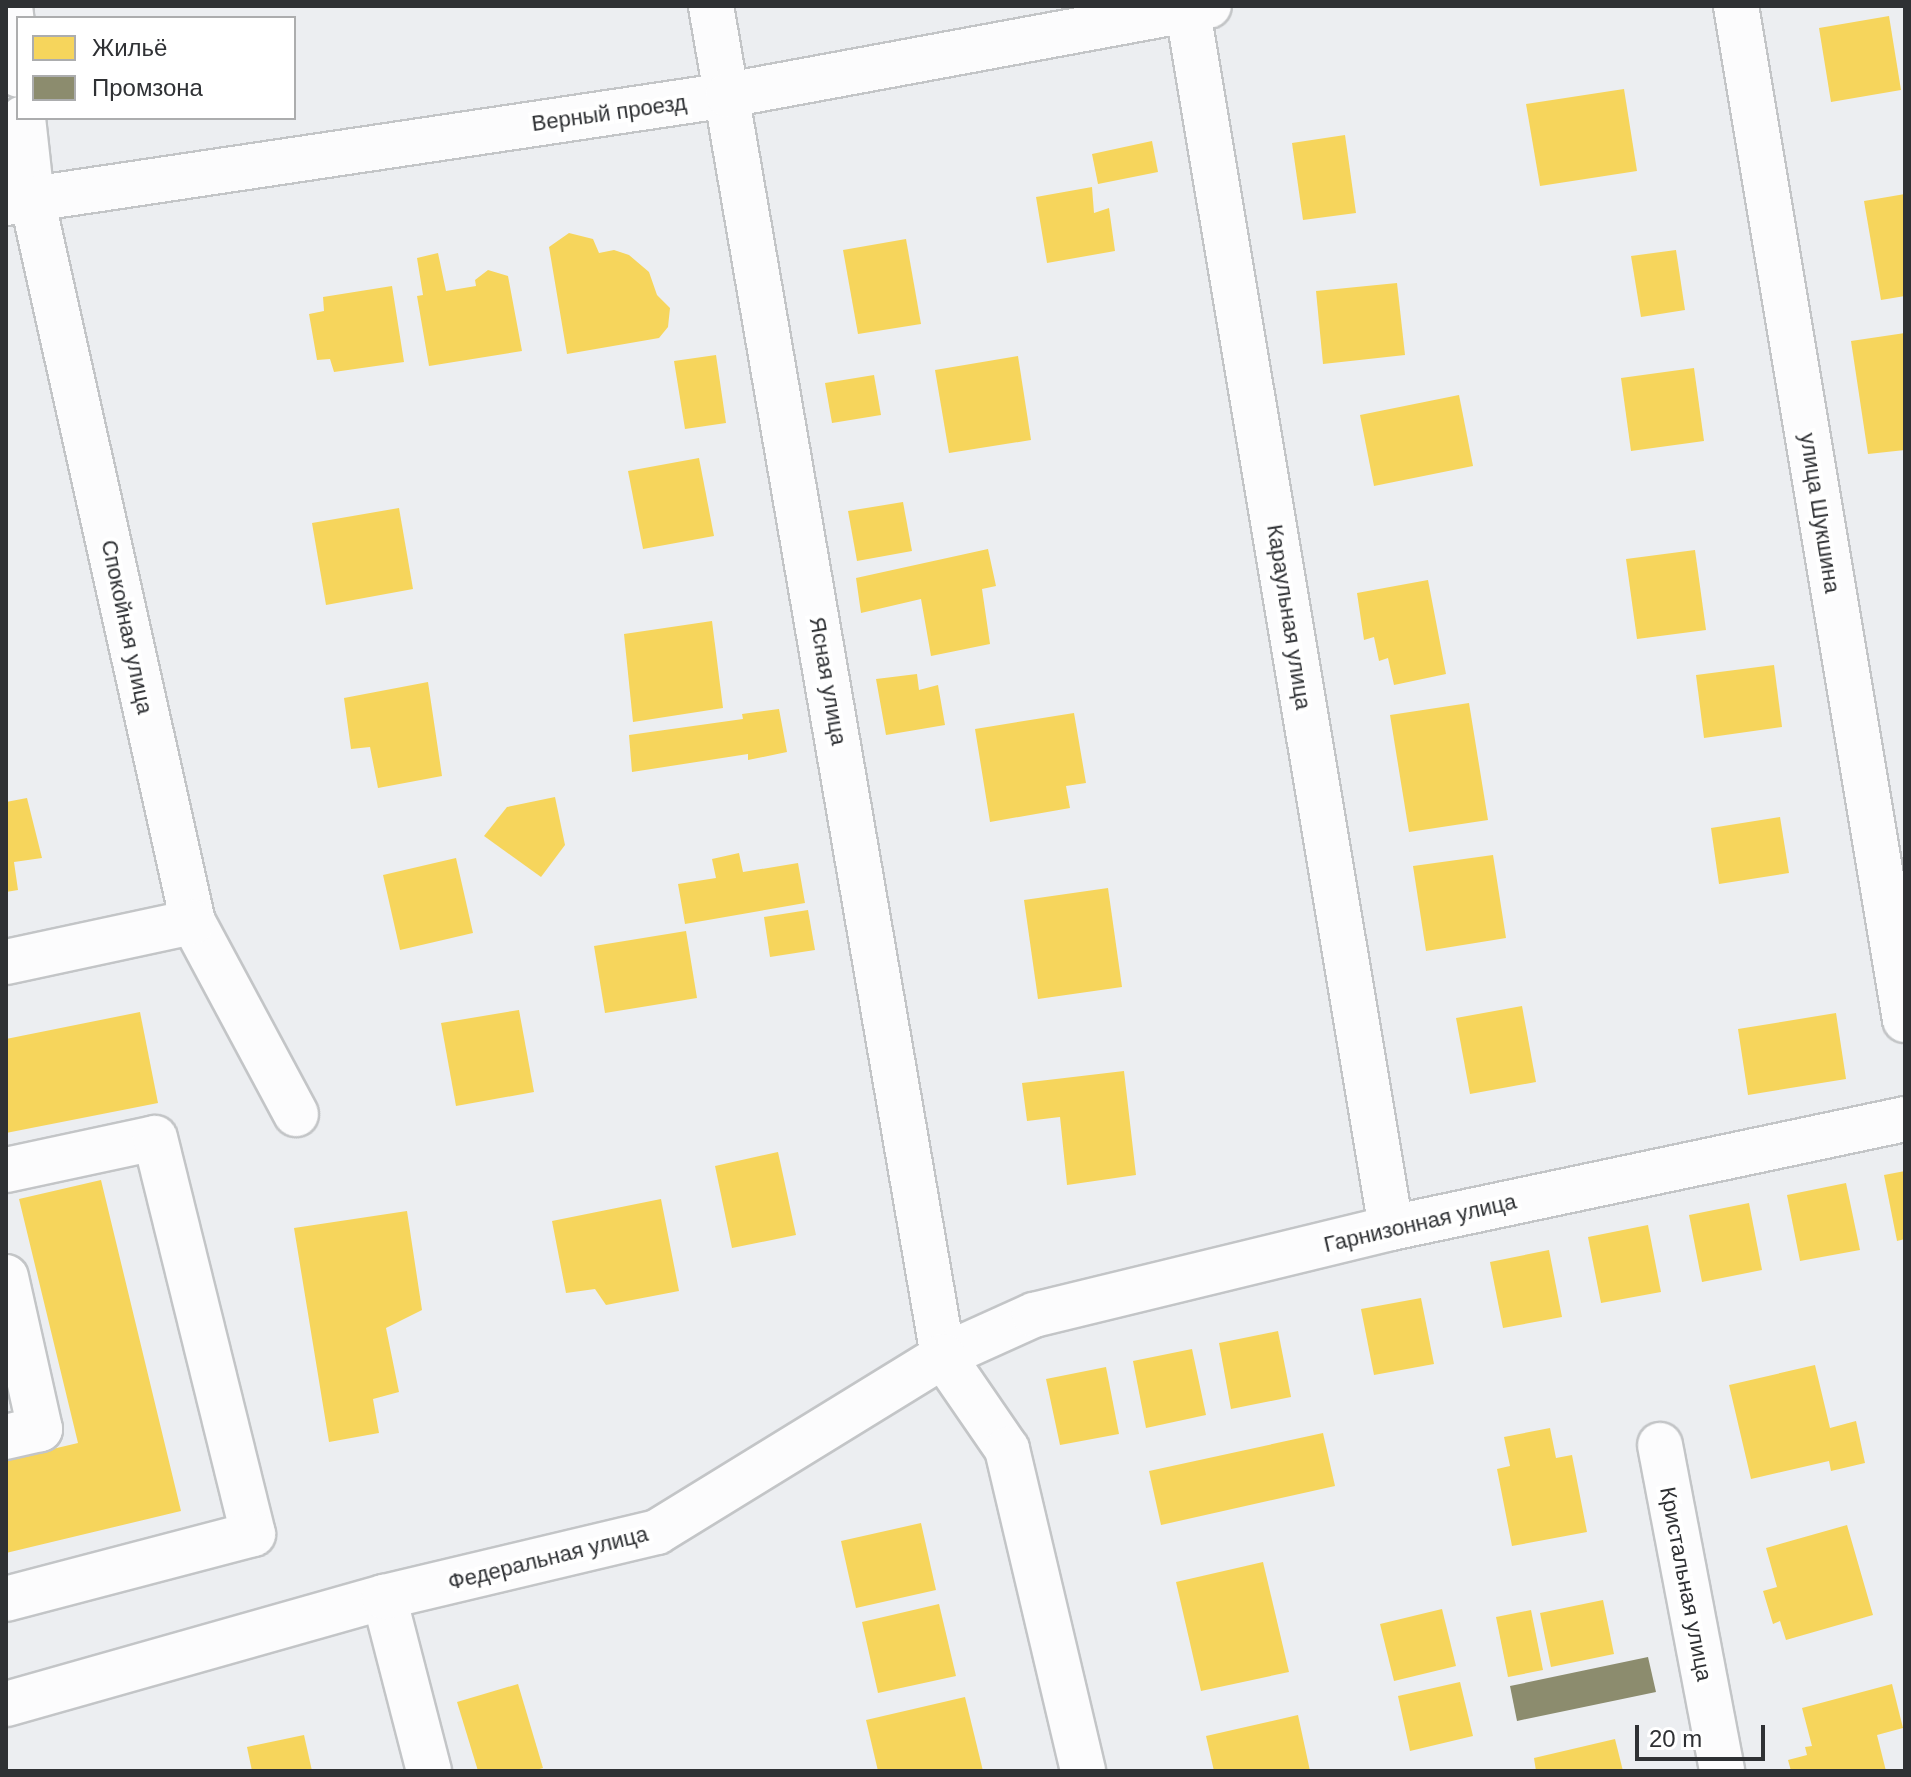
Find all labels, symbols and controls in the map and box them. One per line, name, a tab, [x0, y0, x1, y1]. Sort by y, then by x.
legend	[16, 16, 296, 120]
text: Жильё	[92, 34, 167, 61]
text: Промзона	[92, 74, 203, 101]
street label: Верный проезд	[530, 89, 688, 137]
street label: улица Шукшина	[1794, 431, 1846, 595]
street label: Караульная улица	[1261, 523, 1317, 711]
street label: Спокойная улица	[96, 538, 158, 716]
street label: Ясная улица	[804, 615, 852, 747]
street label: Гарнизонная улица	[1321, 1188, 1519, 1258]
street label: Кристальная улица	[1654, 1485, 1718, 1683]
street label: Федеральная улица	[445, 1520, 651, 1596]
scale bar	[1639, 1709, 1769, 1759]
text: 20 m	[1649, 1725, 1702, 1752]

